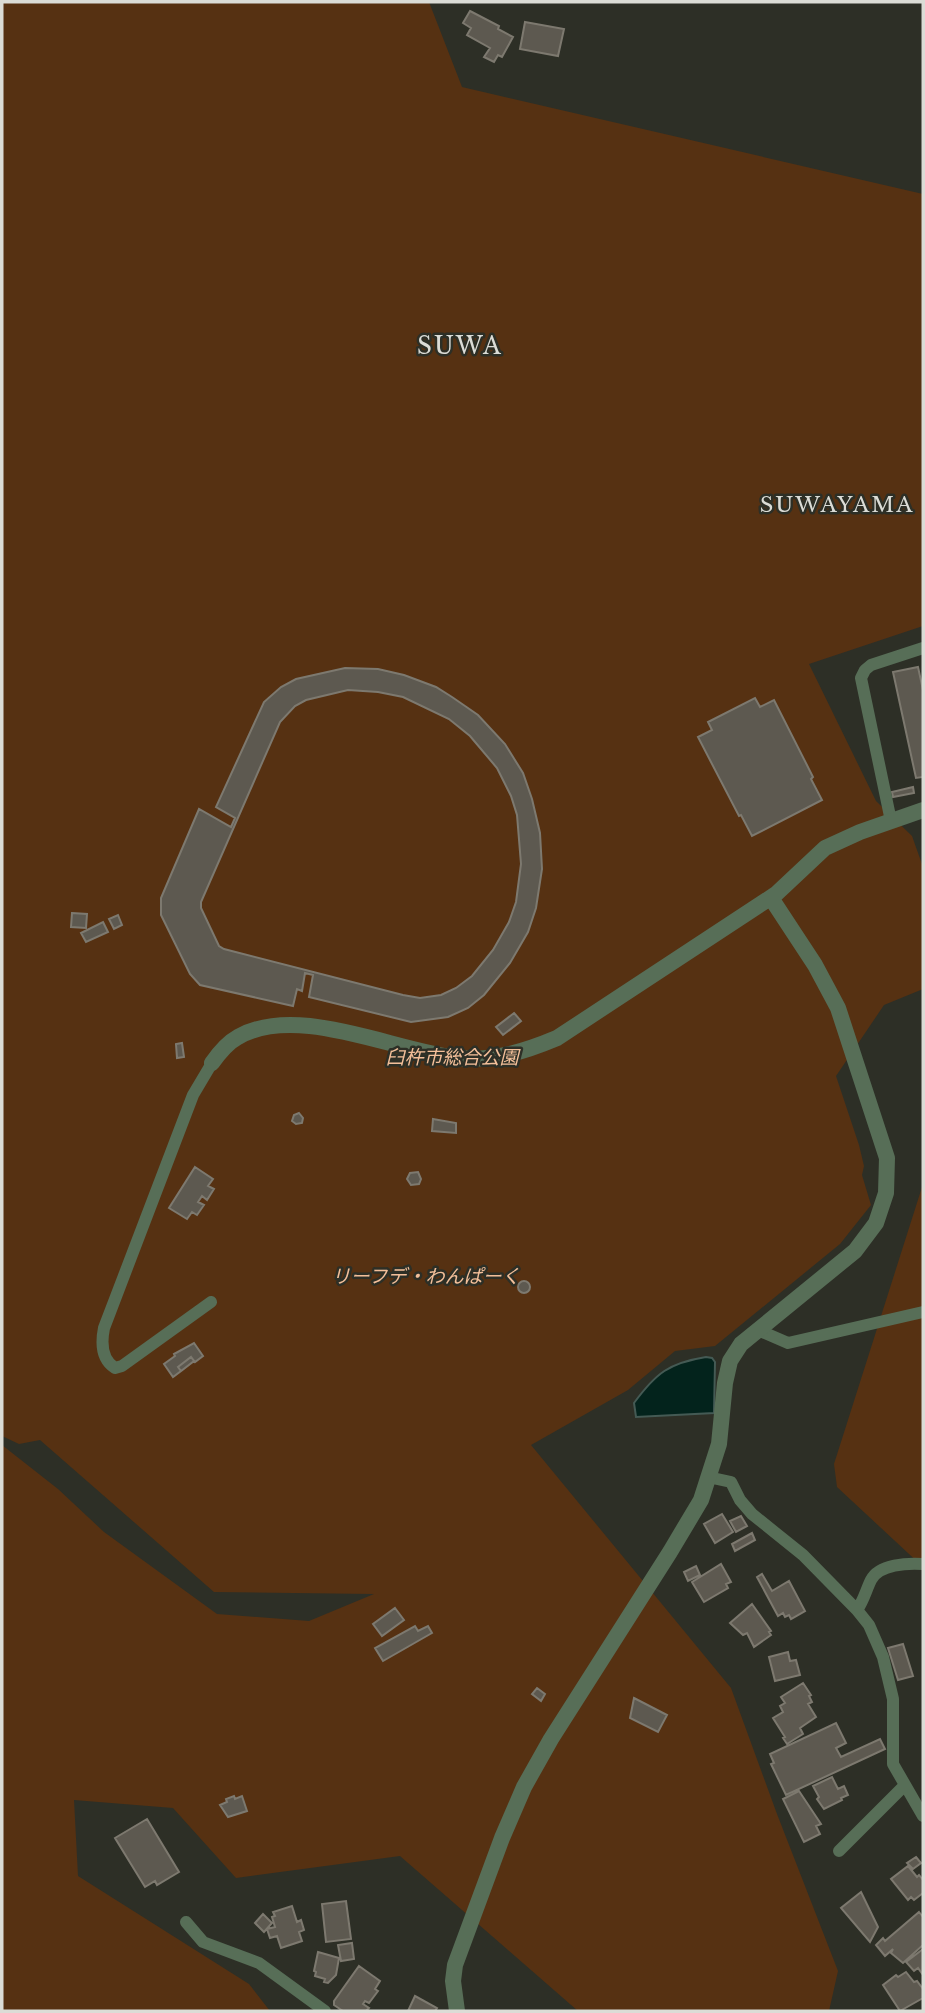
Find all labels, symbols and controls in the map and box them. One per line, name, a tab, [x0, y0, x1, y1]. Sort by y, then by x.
district label: SUWA	[417, 332, 503, 360]
district label: SUWAYAMA	[760, 492, 914, 518]
park label: 臼杵市総合公園	[385, 1046, 521, 1069]
park label: リーフデ・わんぱーく	[332, 1265, 520, 1288]

